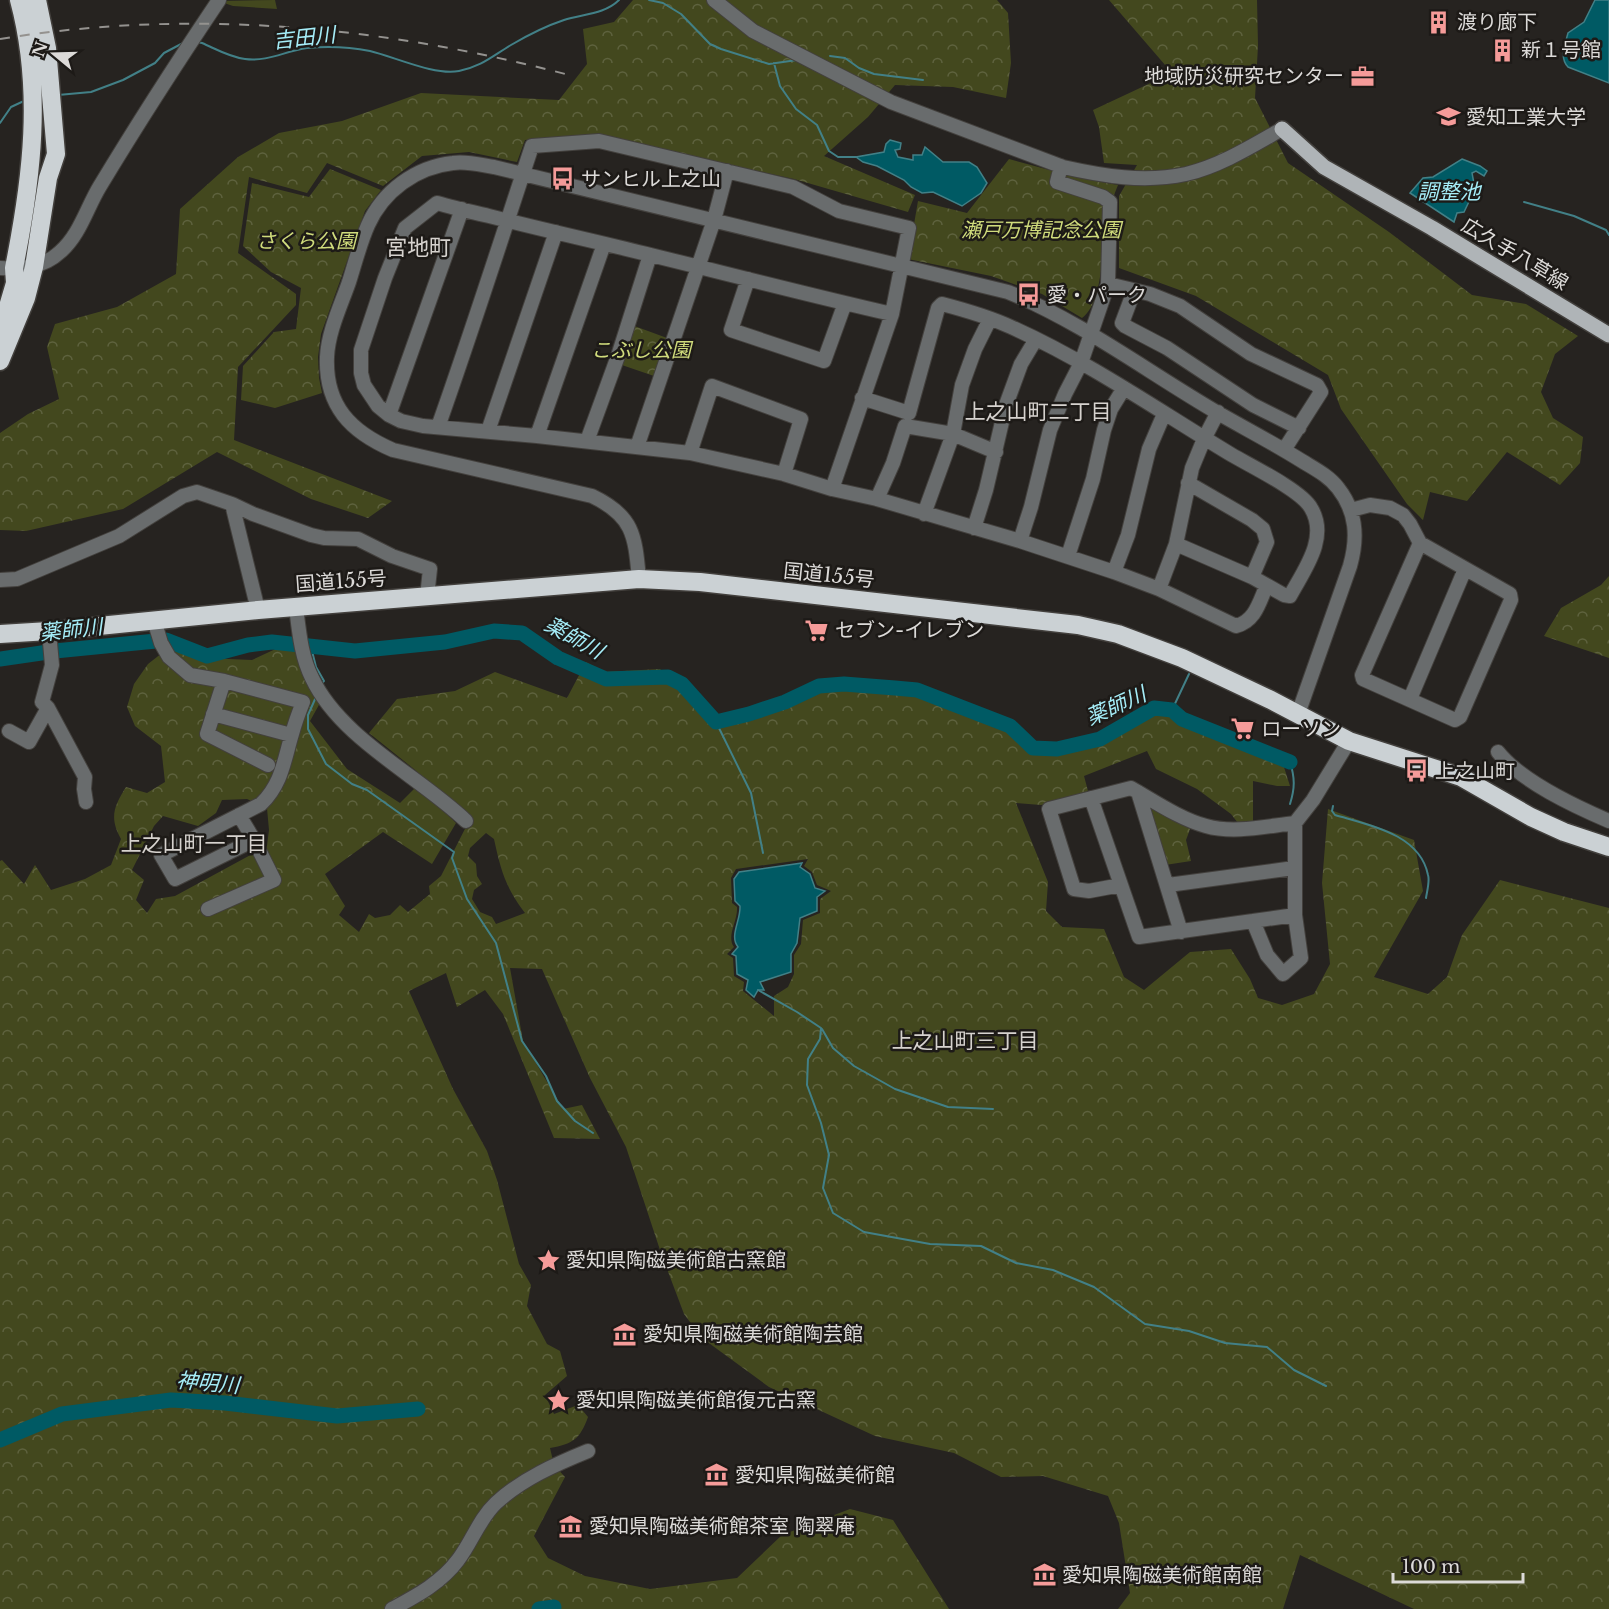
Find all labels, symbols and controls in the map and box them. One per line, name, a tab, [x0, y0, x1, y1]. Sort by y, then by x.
building icon: 渡り廊下	[1426, 9, 1452, 35]
place label: 渡り廊下	[1457, 10, 1537, 34]
water label: 吉田川	[271, 22, 339, 54]
north arrow	[24, 24, 84, 84]
building icon: 新１号館	[1490, 37, 1516, 63]
place label: 新１号館	[1521, 38, 1601, 62]
text: N	[28, 39, 52, 59]
office icon: 地域防災研究センター	[1349, 63, 1375, 89]
place label: 地域防災研究センター	[1144, 64, 1344, 88]
school or university icon: 愛知工業大学	[1435, 104, 1461, 130]
place label: 愛知工業大学	[1466, 105, 1586, 129]
bus stop icon: サンヒル上之山	[550, 166, 576, 192]
place label: サンヒル上之山	[581, 167, 721, 191]
water label: 調整池	[1418, 179, 1482, 205]
street label: 広久手八草線	[1457, 213, 1573, 295]
park label: 瀬戸万博記念公園	[961, 218, 1124, 242]
park label: さくら公園	[256, 229, 359, 253]
district label: 宮地町	[385, 234, 451, 261]
bus stop icon: 愛・パーク	[1016, 282, 1042, 308]
place label: 愛・パーク	[1047, 283, 1147, 307]
park label: こぶし公園	[591, 338, 694, 362]
district label: 上之山町二丁目	[965, 399, 1112, 425]
street label: 国道155号	[782, 558, 876, 592]
street label: 国道155号	[294, 566, 388, 596]
water label: 薬師川	[540, 611, 610, 666]
water label: 薬師川	[38, 614, 106, 646]
supermarket icon: セブン-イレブン	[804, 617, 830, 643]
place label: セブン-イレブン	[835, 618, 984, 642]
water label: 薬師川	[1082, 680, 1152, 731]
supermarket icon: ローソン	[1230, 716, 1256, 742]
place label: ローソン	[1261, 717, 1341, 741]
bus stop icon: 上之山町	[1404, 758, 1430, 784]
place label: 上之山町	[1435, 759, 1515, 783]
district label: 上之山町一丁目	[121, 831, 268, 857]
district label: 上之山町三丁目	[892, 1028, 1039, 1054]
place icon: 愛知県陶磁美術館古窯館	[535, 1247, 561, 1273]
place label: 愛知県陶磁美術館古窯館	[566, 1248, 786, 1272]
museum icon: 愛知県陶磁美術館陶芸館	[612, 1321, 638, 1347]
place label: 愛知県陶磁美術館陶芸館	[643, 1322, 863, 1346]
water label: 神明川	[175, 1367, 243, 1399]
place icon: 愛知県陶磁美術館復元古窯	[545, 1387, 571, 1413]
place label: 愛知県陶磁美術館復元古窯	[576, 1388, 816, 1412]
museum icon: 愛知県陶磁美術館	[704, 1462, 730, 1488]
place label: 愛知県陶磁美術館	[735, 1463, 895, 1487]
museum icon: 愛知県陶磁美術館茶室 陶翠庵	[558, 1513, 584, 1539]
place label: 愛知県陶磁美術館茶室 陶翠庵	[589, 1514, 855, 1538]
scale bar	[1393, 1546, 1524, 1584]
text: 100 m	[1402, 1556, 1460, 1578]
museum icon: 愛知県陶磁美術館南館	[1031, 1562, 1057, 1588]
place label: 愛知県陶磁美術館南館	[1062, 1563, 1262, 1587]

